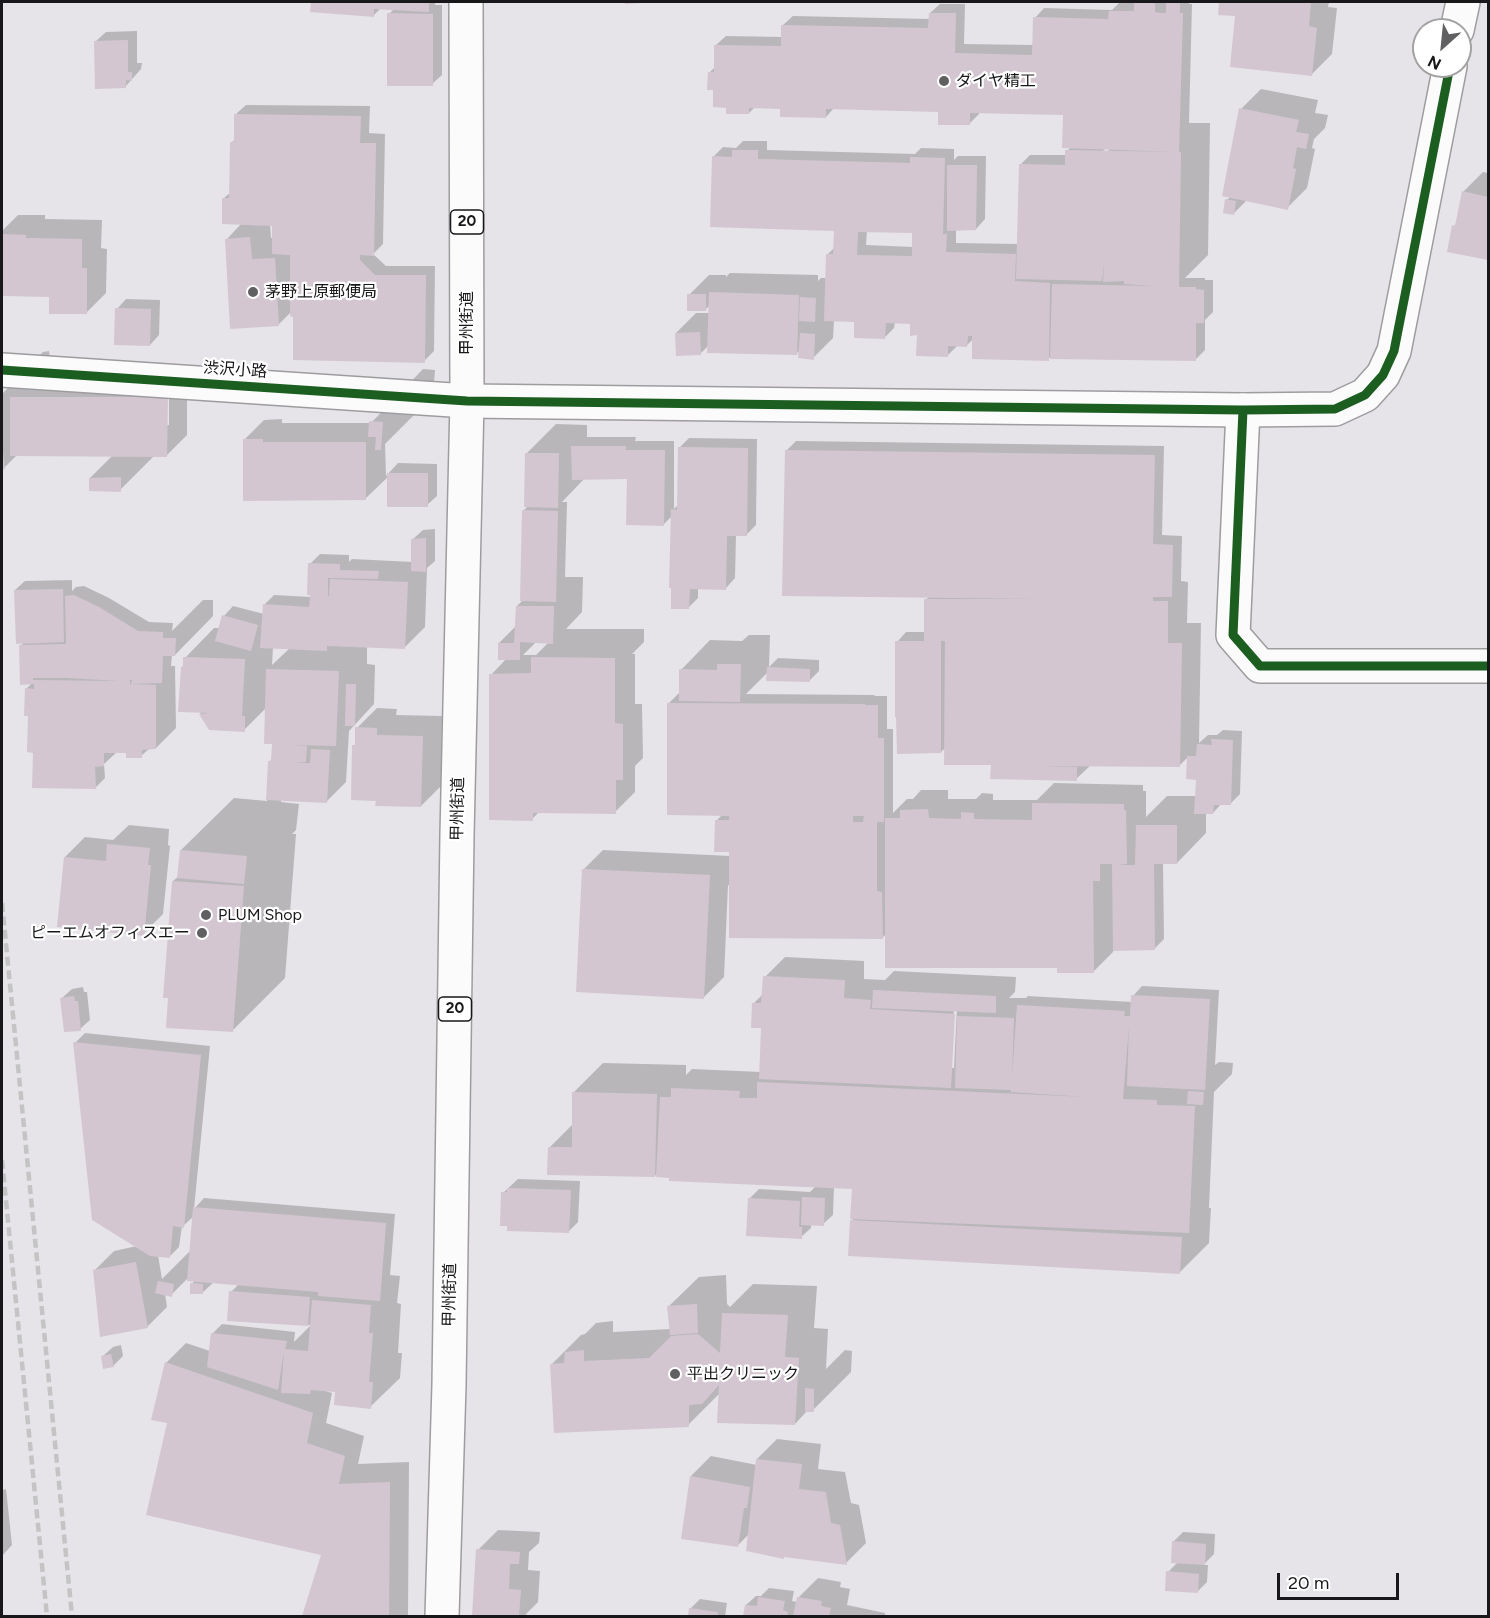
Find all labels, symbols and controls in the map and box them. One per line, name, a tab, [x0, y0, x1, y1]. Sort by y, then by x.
north arrow	[1412, 18, 1472, 78]
text: N	[1425, 51, 1444, 74]
place label: ダイヤ精工	[956, 71, 1036, 91]
marker: ダイヤ精工	[937, 74, 951, 88]
road number: 20	[450, 210, 484, 234]
place label: 茅野上原郵便局	[265, 282, 377, 302]
marker: 茅野上原郵便局	[246, 285, 260, 299]
street label: 甲州街道	[457, 291, 477, 355]
street label: 渋沢小路	[202, 358, 268, 382]
street label: 甲州街道	[448, 777, 468, 841]
place label: PLUM Shop	[218, 905, 302, 925]
marker: PLUM Shop	[199, 908, 213, 922]
place label: ピーエムオフィスエー	[30, 923, 190, 943]
marker: ピーエムオフィスエー	[195, 926, 209, 940]
road number: 20	[438, 997, 472, 1021]
street label: 甲州街道	[440, 1263, 460, 1327]
place label: 平出クリニック	[687, 1364, 799, 1384]
marker: 平出クリニック	[668, 1367, 682, 1381]
scale bar	[1280, 1561, 1402, 1599]
text: 20 m	[1288, 1572, 1329, 1594]

